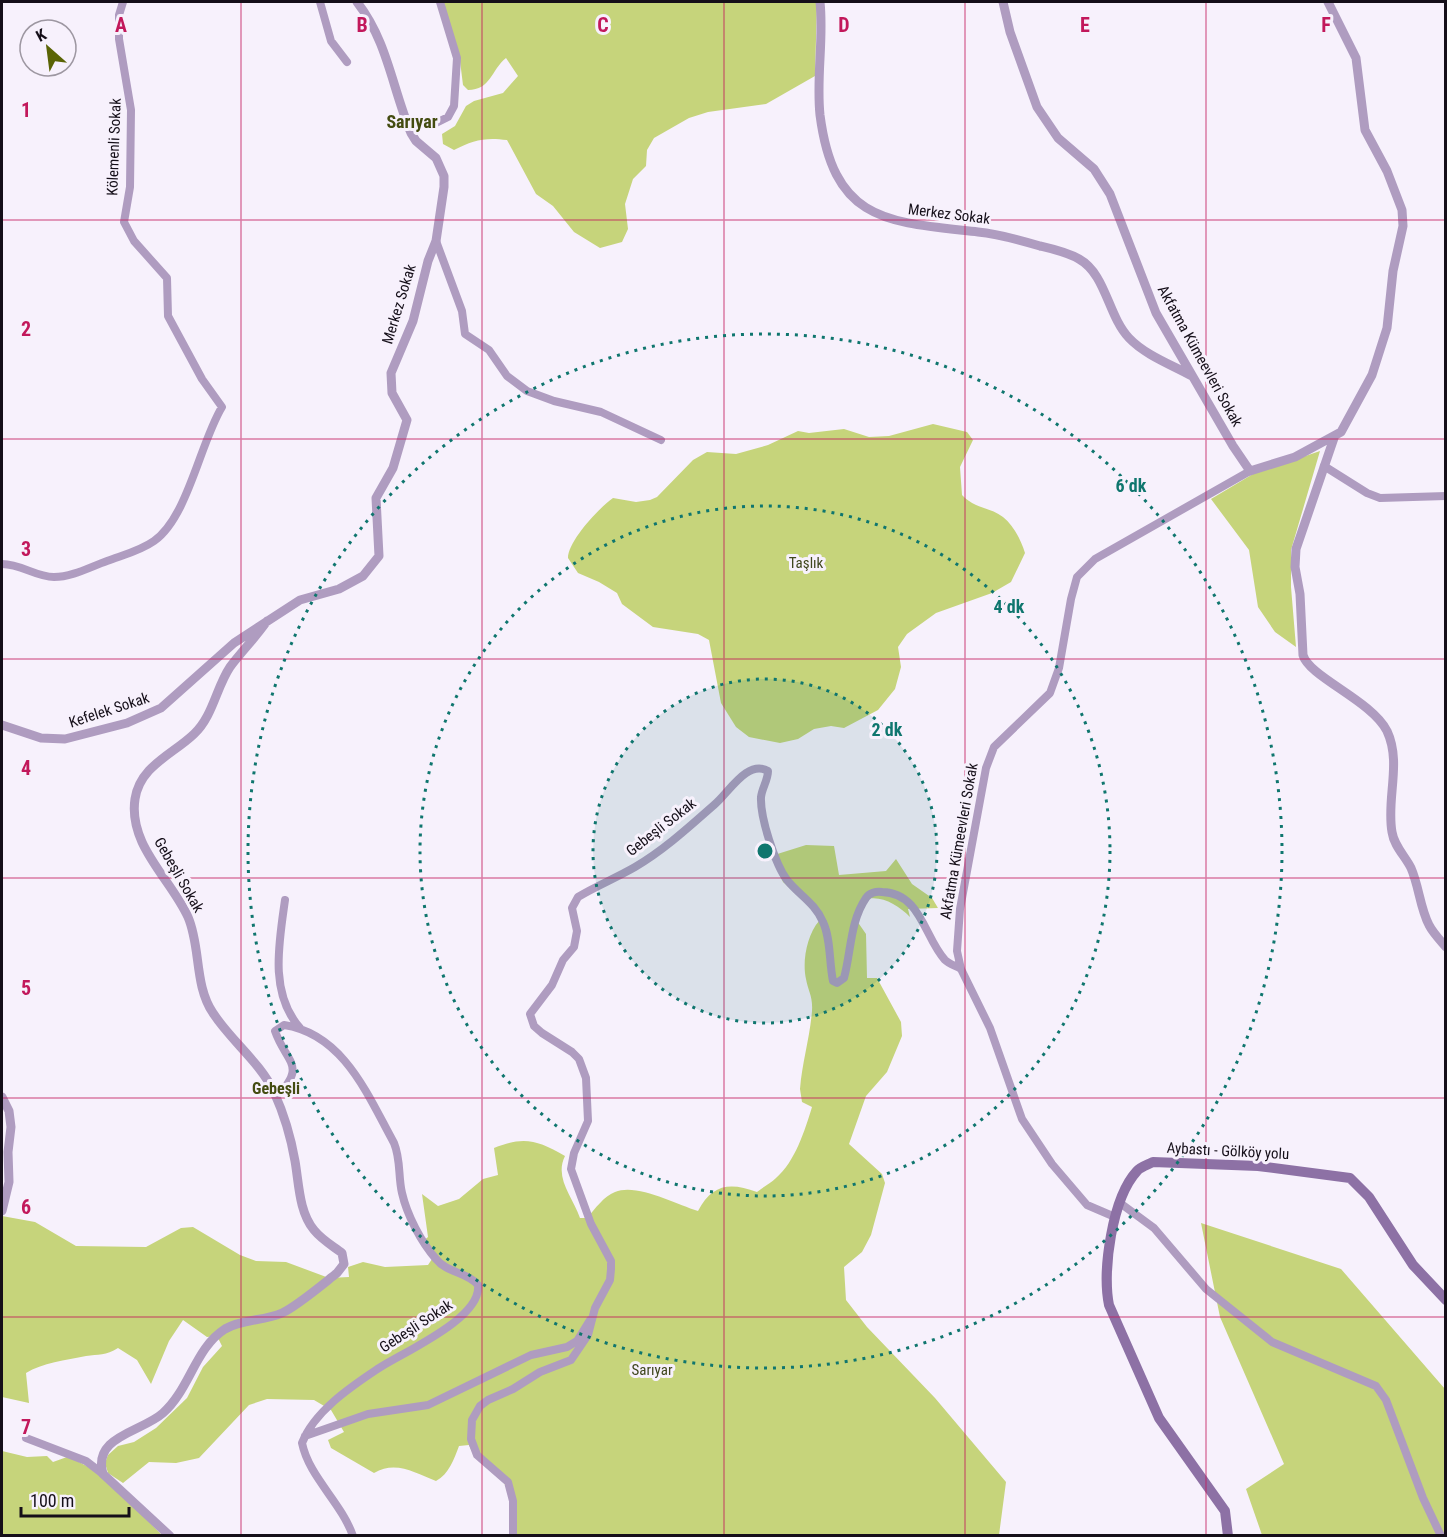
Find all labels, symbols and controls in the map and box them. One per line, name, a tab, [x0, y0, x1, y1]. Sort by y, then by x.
text: A	[115, 13, 127, 37]
text: B	[356, 13, 368, 37]
text: C	[597, 13, 609, 37]
text: D	[838, 13, 850, 37]
text: E	[1080, 13, 1090, 37]
text: F	[1321, 13, 1331, 37]
north arrow	[18, 18, 78, 78]
text: K	[33, 25, 50, 46]
text: 1	[21, 98, 31, 122]
street label: Kölemenli Sokak	[103, 98, 125, 196]
district label: Sarıyar	[386, 111, 438, 132]
street label: Merkez Sokak	[907, 200, 991, 228]
street label: Merkez Sokak	[378, 262, 420, 346]
street label: Akfatma Kümeevleri Sokak	[1154, 282, 1246, 430]
text: 2	[21, 317, 31, 341]
text: 6 dk	[1116, 475, 1147, 496]
text: 3	[21, 537, 31, 561]
park label: Taşlık	[789, 554, 824, 572]
text: 4 dk	[994, 596, 1025, 617]
street label: Kefelek Sokak	[67, 688, 152, 731]
text: 2 dk	[872, 719, 903, 740]
text: 4	[21, 756, 31, 780]
street label: Akfatma Kümeevleri Sokak	[936, 761, 982, 921]
street label: Gebeşli Sokak	[623, 794, 700, 860]
street label: Gebeşli Sokak	[150, 834, 208, 916]
centre of rings	[755, 841, 775, 861]
text: 5	[21, 976, 31, 1000]
district label: Gebeşli	[252, 1079, 300, 1098]
street label: Aybastı - Gölköy yolu	[1166, 1139, 1290, 1163]
text: 6	[21, 1195, 31, 1219]
street label: Gebeşli Sokak	[376, 1296, 456, 1356]
park label: Sarıyar	[632, 1361, 673, 1379]
text: 7	[21, 1415, 31, 1439]
scale bar	[21, 1480, 129, 1518]
text: 100 m	[30, 1490, 74, 1511]

